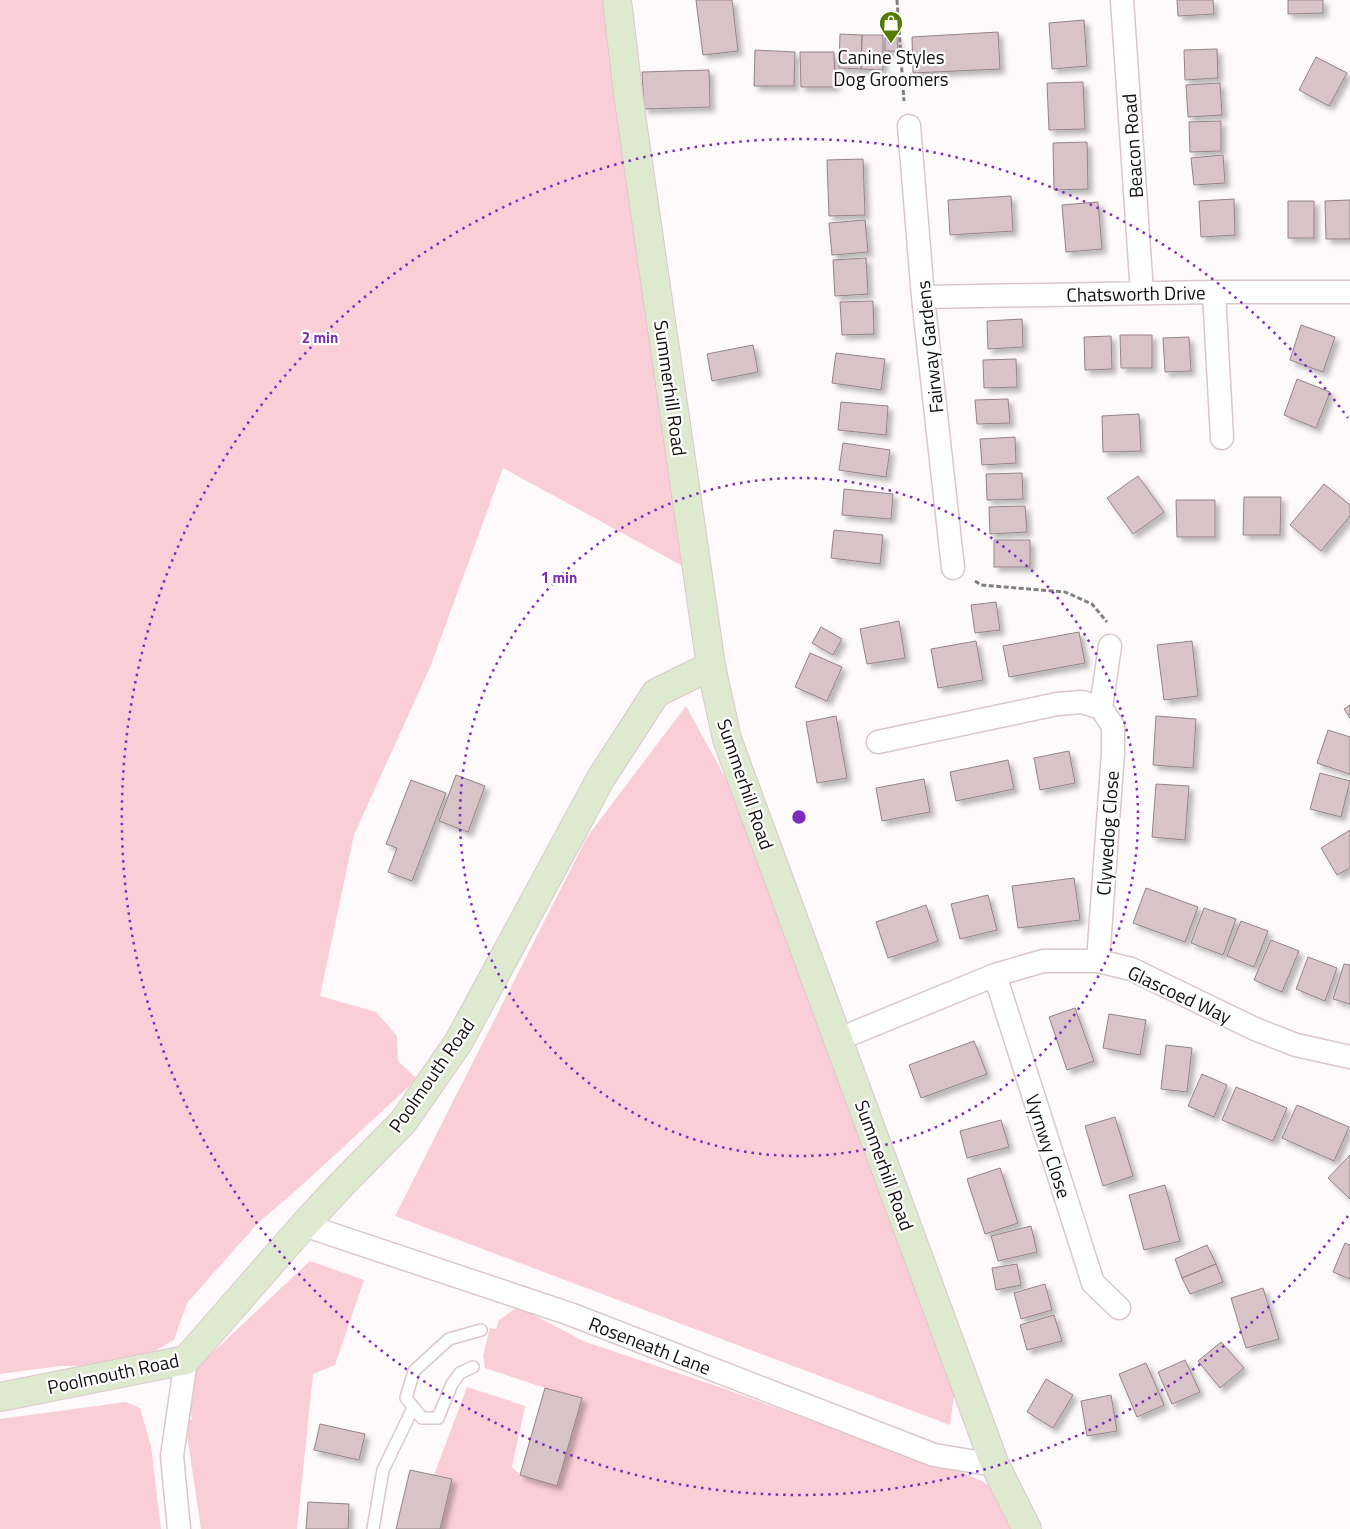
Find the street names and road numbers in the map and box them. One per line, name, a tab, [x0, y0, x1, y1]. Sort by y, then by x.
street label: Beacon Road	[1114, 93, 1150, 199]
street label: Chatsworth Drive	[1066, 277, 1206, 309]
street label: Fairway Gardens	[908, 279, 950, 415]
street label: Summerhill Road	[647, 318, 695, 458]
street label: Summerhill Road	[710, 715, 782, 853]
street label: Clywedog Close	[1088, 770, 1126, 896]
street label: Glascoed Way	[1123, 957, 1237, 1031]
street label: Poolmouth Road	[381, 1012, 481, 1138]
street label: Vyrnwy Close	[1019, 1090, 1079, 1202]
street label: Summerhill Road	[848, 1096, 922, 1234]
street label: Roseneath Lane	[585, 1308, 715, 1382]
street label: Poolmouth Road	[45, 1345, 181, 1401]

